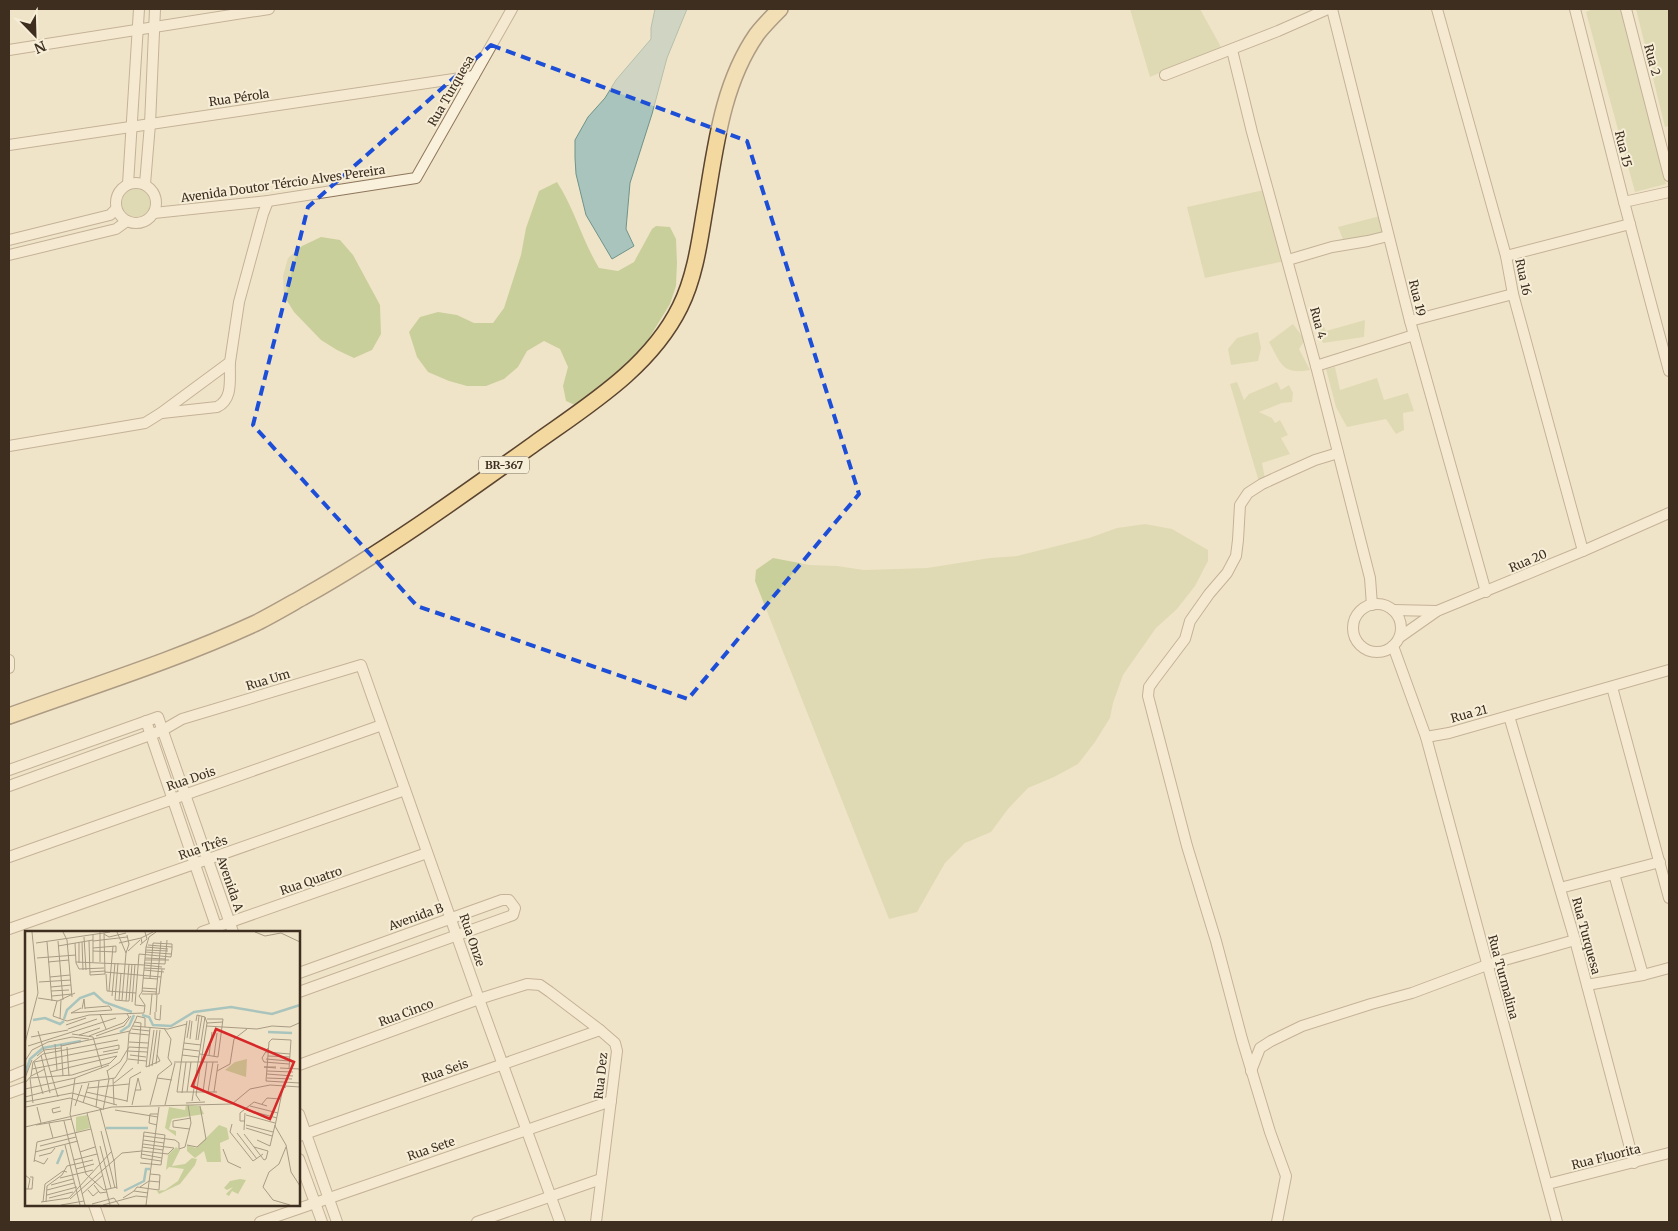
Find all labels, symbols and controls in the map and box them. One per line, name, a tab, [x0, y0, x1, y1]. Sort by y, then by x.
north arrow	[10, 10, 60, 60]
text: N	[31, 37, 49, 57]
street label: Rua 2	[1641, 42, 1664, 77]
street label: Rua Turquesa	[424, 52, 477, 129]
street label: Rua Pérola	[208, 86, 271, 109]
street label: Rua 15	[1612, 129, 1635, 169]
street label: Avenida Doutor Tércio Alves Pereira	[179, 162, 387, 205]
street label: Rua 16	[1512, 257, 1535, 297]
street label: Rua 19	[1406, 278, 1429, 318]
street label: Rua 4	[1307, 305, 1330, 341]
road number: BR-367	[479, 456, 529, 474]
street label: Rua 20	[1507, 546, 1549, 575]
street label: Rua Um	[244, 666, 292, 693]
street label: Rua 21	[1449, 701, 1489, 726]
street label: Rua Dois	[164, 763, 217, 794]
street label: Rua Três	[176, 832, 229, 863]
street label: Avenida A	[214, 853, 247, 914]
street label: Rua Quatro	[278, 863, 344, 898]
street label: Rua Turquesa	[1569, 896, 1604, 977]
street label: Avenida B	[385, 900, 445, 934]
street label: Rua Onze	[457, 912, 488, 968]
inset map	[25, 931, 300, 1206]
street label: Rua Turmalina	[1485, 933, 1522, 1021]
street label: Rua Cinco	[376, 996, 435, 1029]
street label: Rua Dez	[591, 1051, 610, 1100]
street label: Rua Seis	[420, 1056, 470, 1085]
street label: Rua Sete	[405, 1133, 457, 1164]
street label: Rua Fluorita	[1570, 1141, 1643, 1172]

